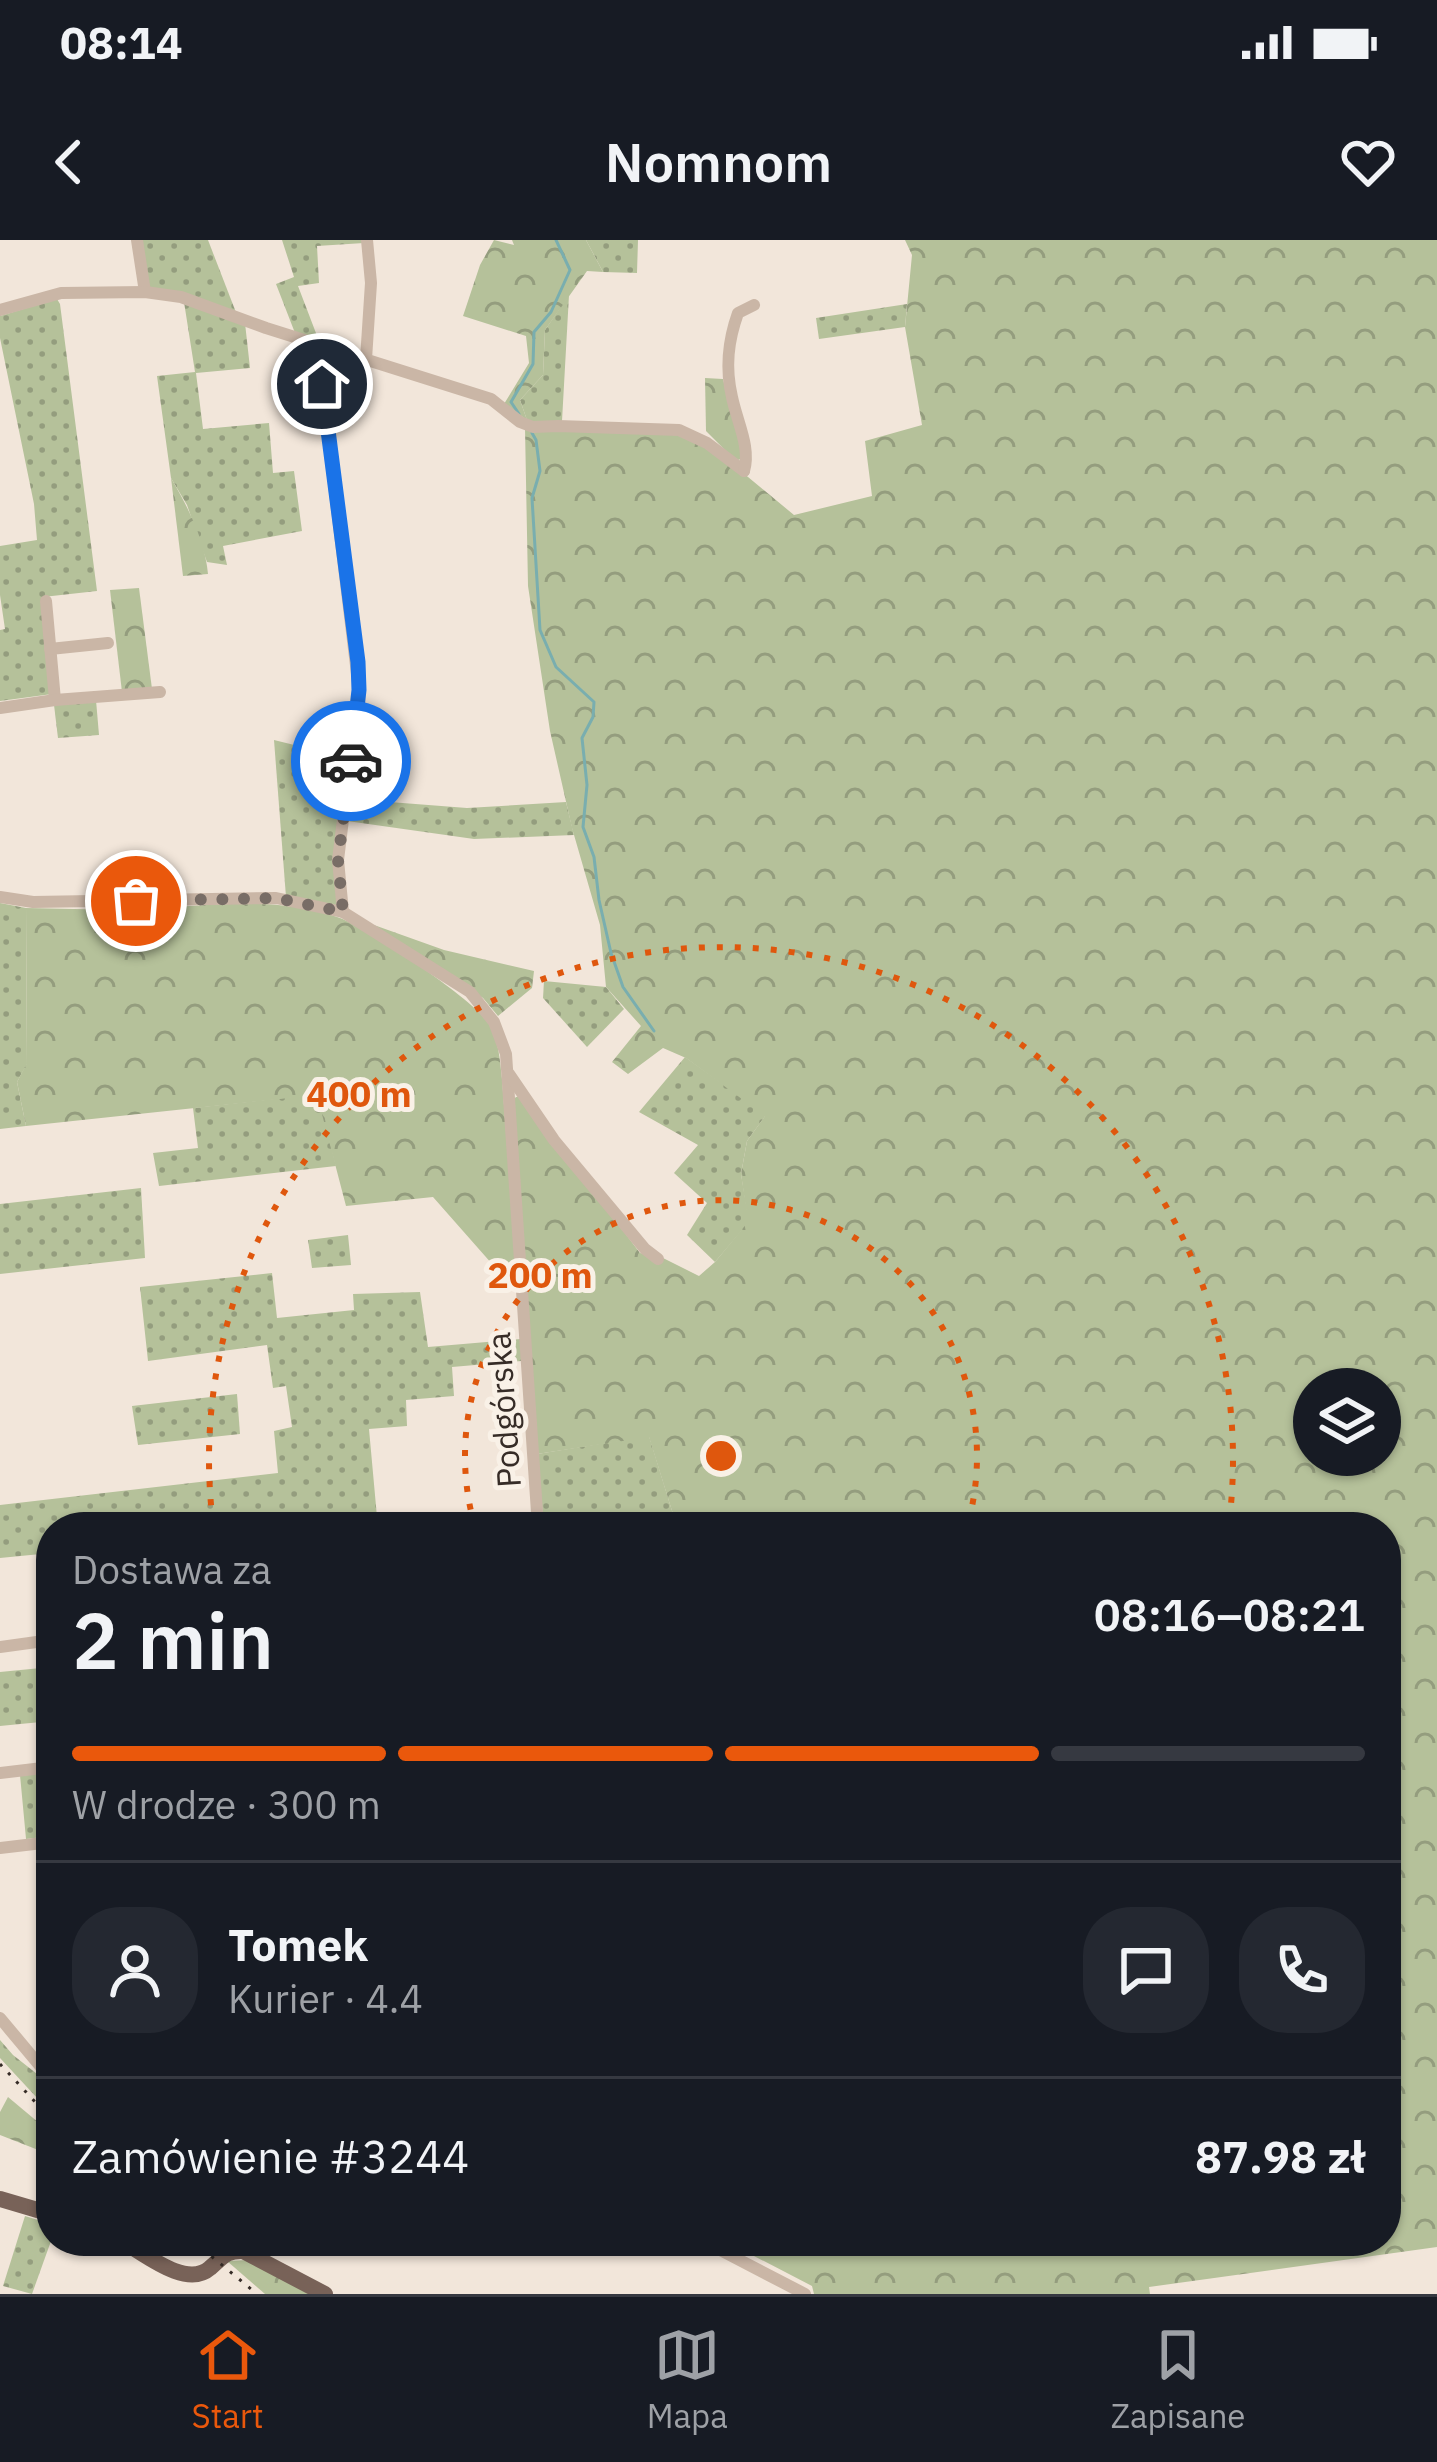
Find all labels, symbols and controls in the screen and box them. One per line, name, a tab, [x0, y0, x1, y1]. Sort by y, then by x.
text: 08:14	[60, 13, 183, 71]
text: Nomnom	[605, 127, 832, 197]
icon: back	[36, 129, 102, 195]
icon: heart	[1335, 129, 1401, 195]
pin	[271, 333, 373, 435]
icon: home	[289, 351, 355, 417]
courier	[291, 701, 411, 821]
icon: car	[318, 728, 384, 794]
pin	[85, 850, 187, 952]
icon: bag	[103, 868, 169, 934]
text: 400 m	[306, 1070, 412, 1117]
text: 200 m	[487, 1251, 593, 1298]
street label: Podgórska	[476, 1331, 530, 1489]
map controls	[1293, 1368, 1401, 1476]
button: layers	[1293, 1368, 1401, 1476]
centre of rings	[700, 1435, 742, 1477]
text: Dostawa za	[72, 1544, 272, 1595]
text: 08:16–08:21	[1094, 1585, 1365, 1643]
text: 2 min	[72, 1589, 274, 1690]
text: W drodze · 300 m	[72, 1779, 381, 1830]
button: person	[72, 1907, 198, 2033]
button: chat	[1083, 1907, 1209, 2033]
button: phone	[1239, 1907, 1365, 2033]
text: Tomek	[228, 1915, 368, 1973]
text: Kurier · 4.4	[228, 1973, 423, 2024]
text: Zamówienie #3244	[72, 2127, 469, 2185]
text: 87.98 zł	[1195, 2127, 1365, 2185]
tab: Start	[191, 2322, 264, 2437]
tab: Mapa	[647, 2322, 728, 2437]
tab: Zapisane	[1111, 2322, 1246, 2437]

